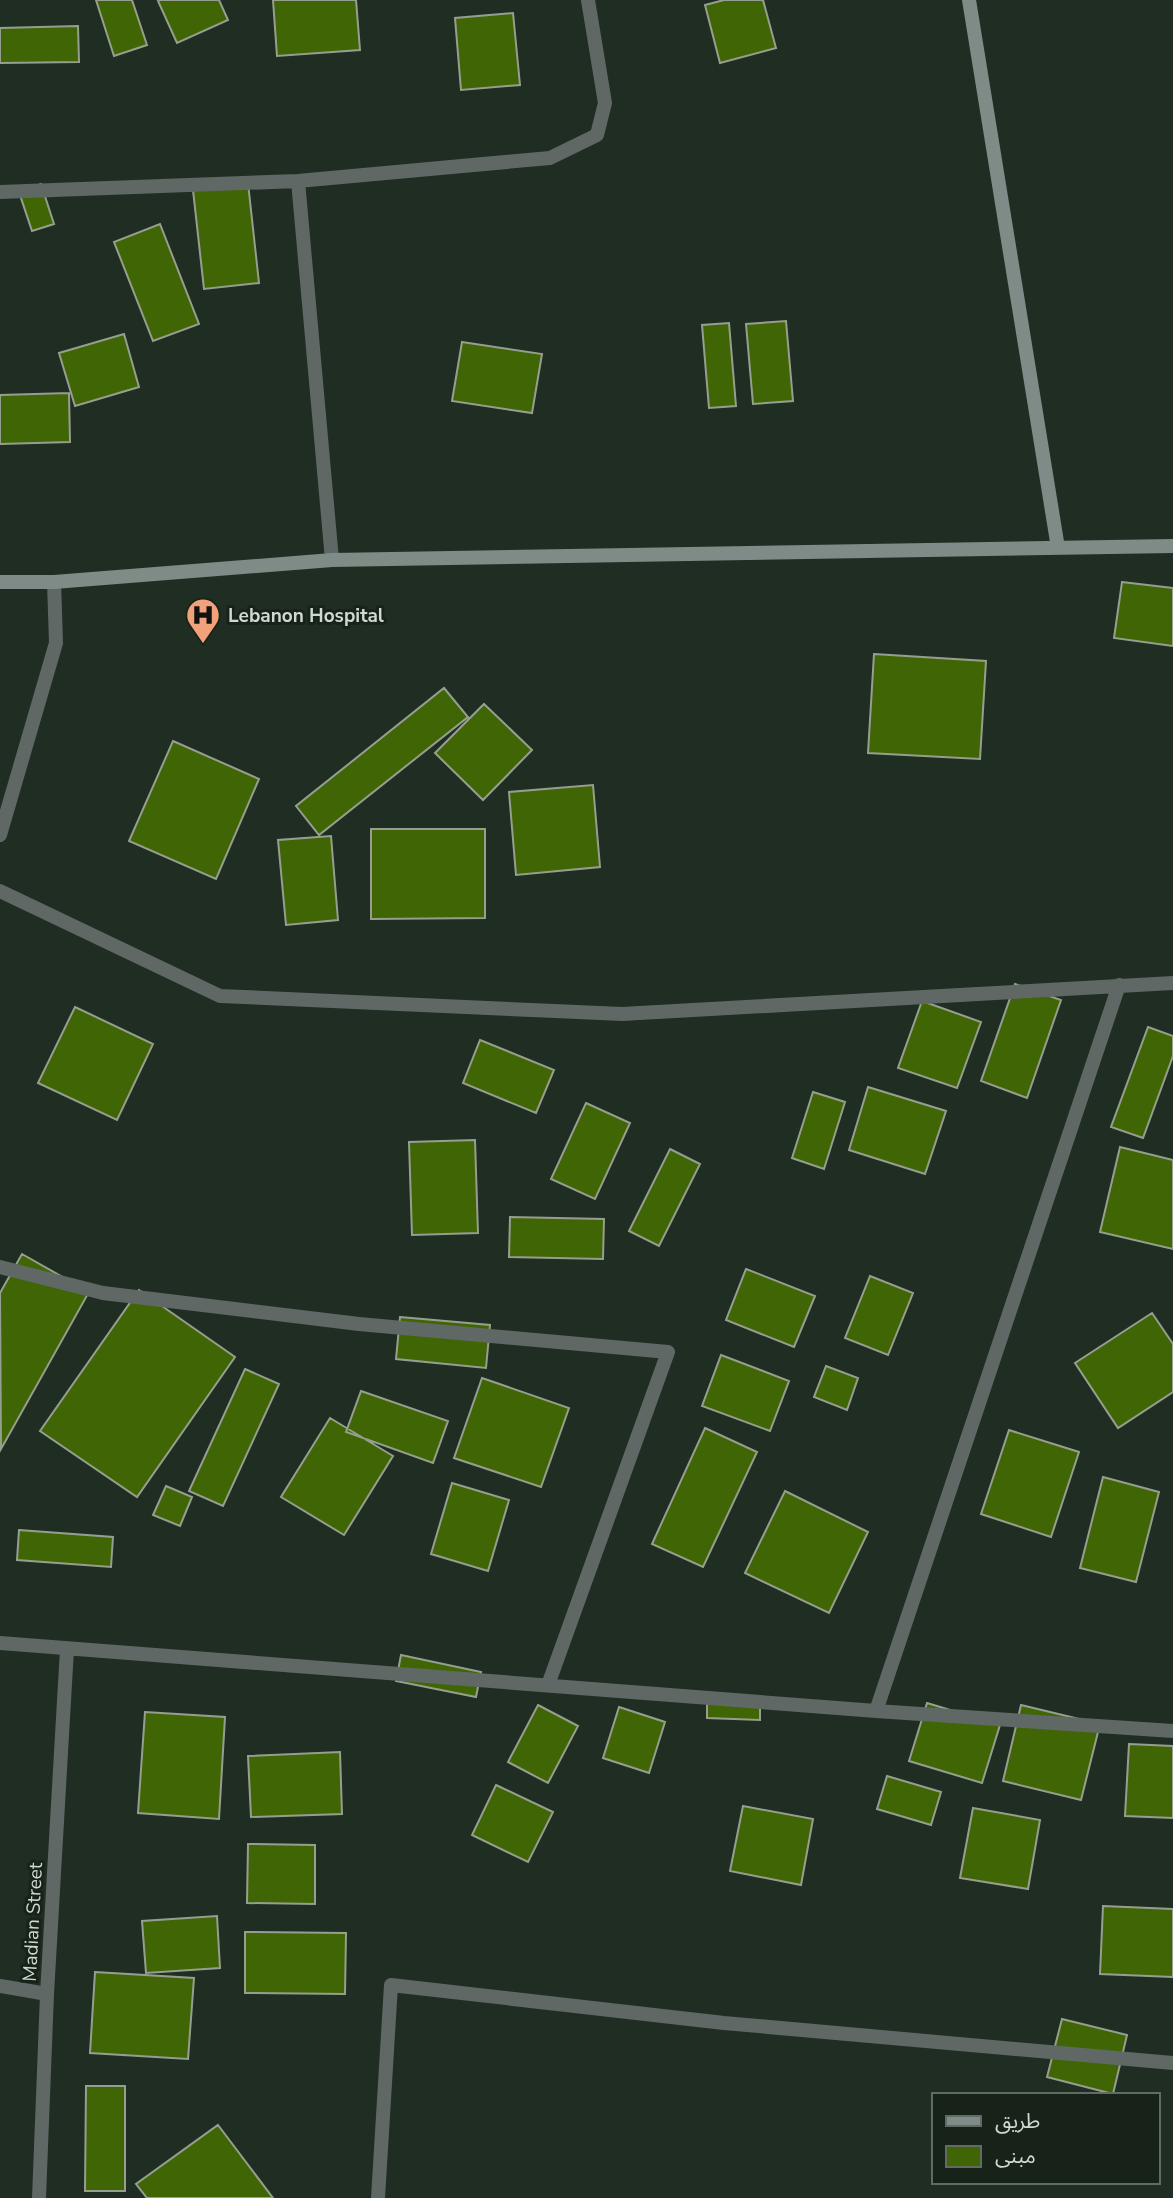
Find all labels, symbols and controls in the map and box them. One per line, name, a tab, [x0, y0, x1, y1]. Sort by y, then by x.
hospital icon: Lebanon Hospital	[184, 596, 222, 645]
place label: Lebanon Hospital	[228, 603, 384, 629]
street label: Madian Street	[17, 1861, 49, 1982]
legend	[932, 2093, 1159, 2184]
text: طريق	[995, 2107, 1040, 2135]
text: مبنى	[995, 2142, 1036, 2170]

